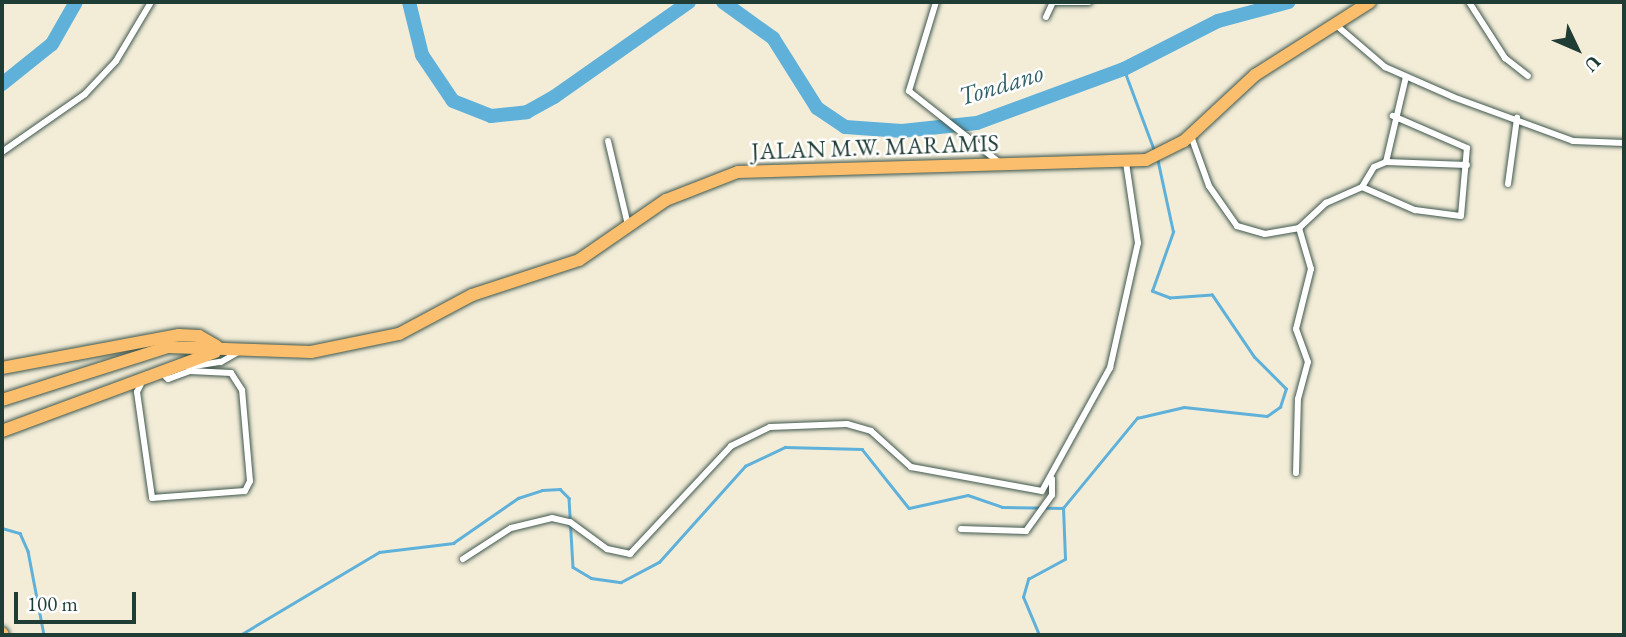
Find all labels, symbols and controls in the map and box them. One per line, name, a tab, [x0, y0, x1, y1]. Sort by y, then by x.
north arrow	[1542, 14, 1612, 84]
text: U	[1579, 50, 1606, 78]
water label: Tondano	[955, 57, 1047, 113]
street label: JALAN M.W. MARAMIS	[751, 128, 999, 166]
scale bar	[18, 578, 140, 622]
text: 100 m	[27, 590, 78, 617]

